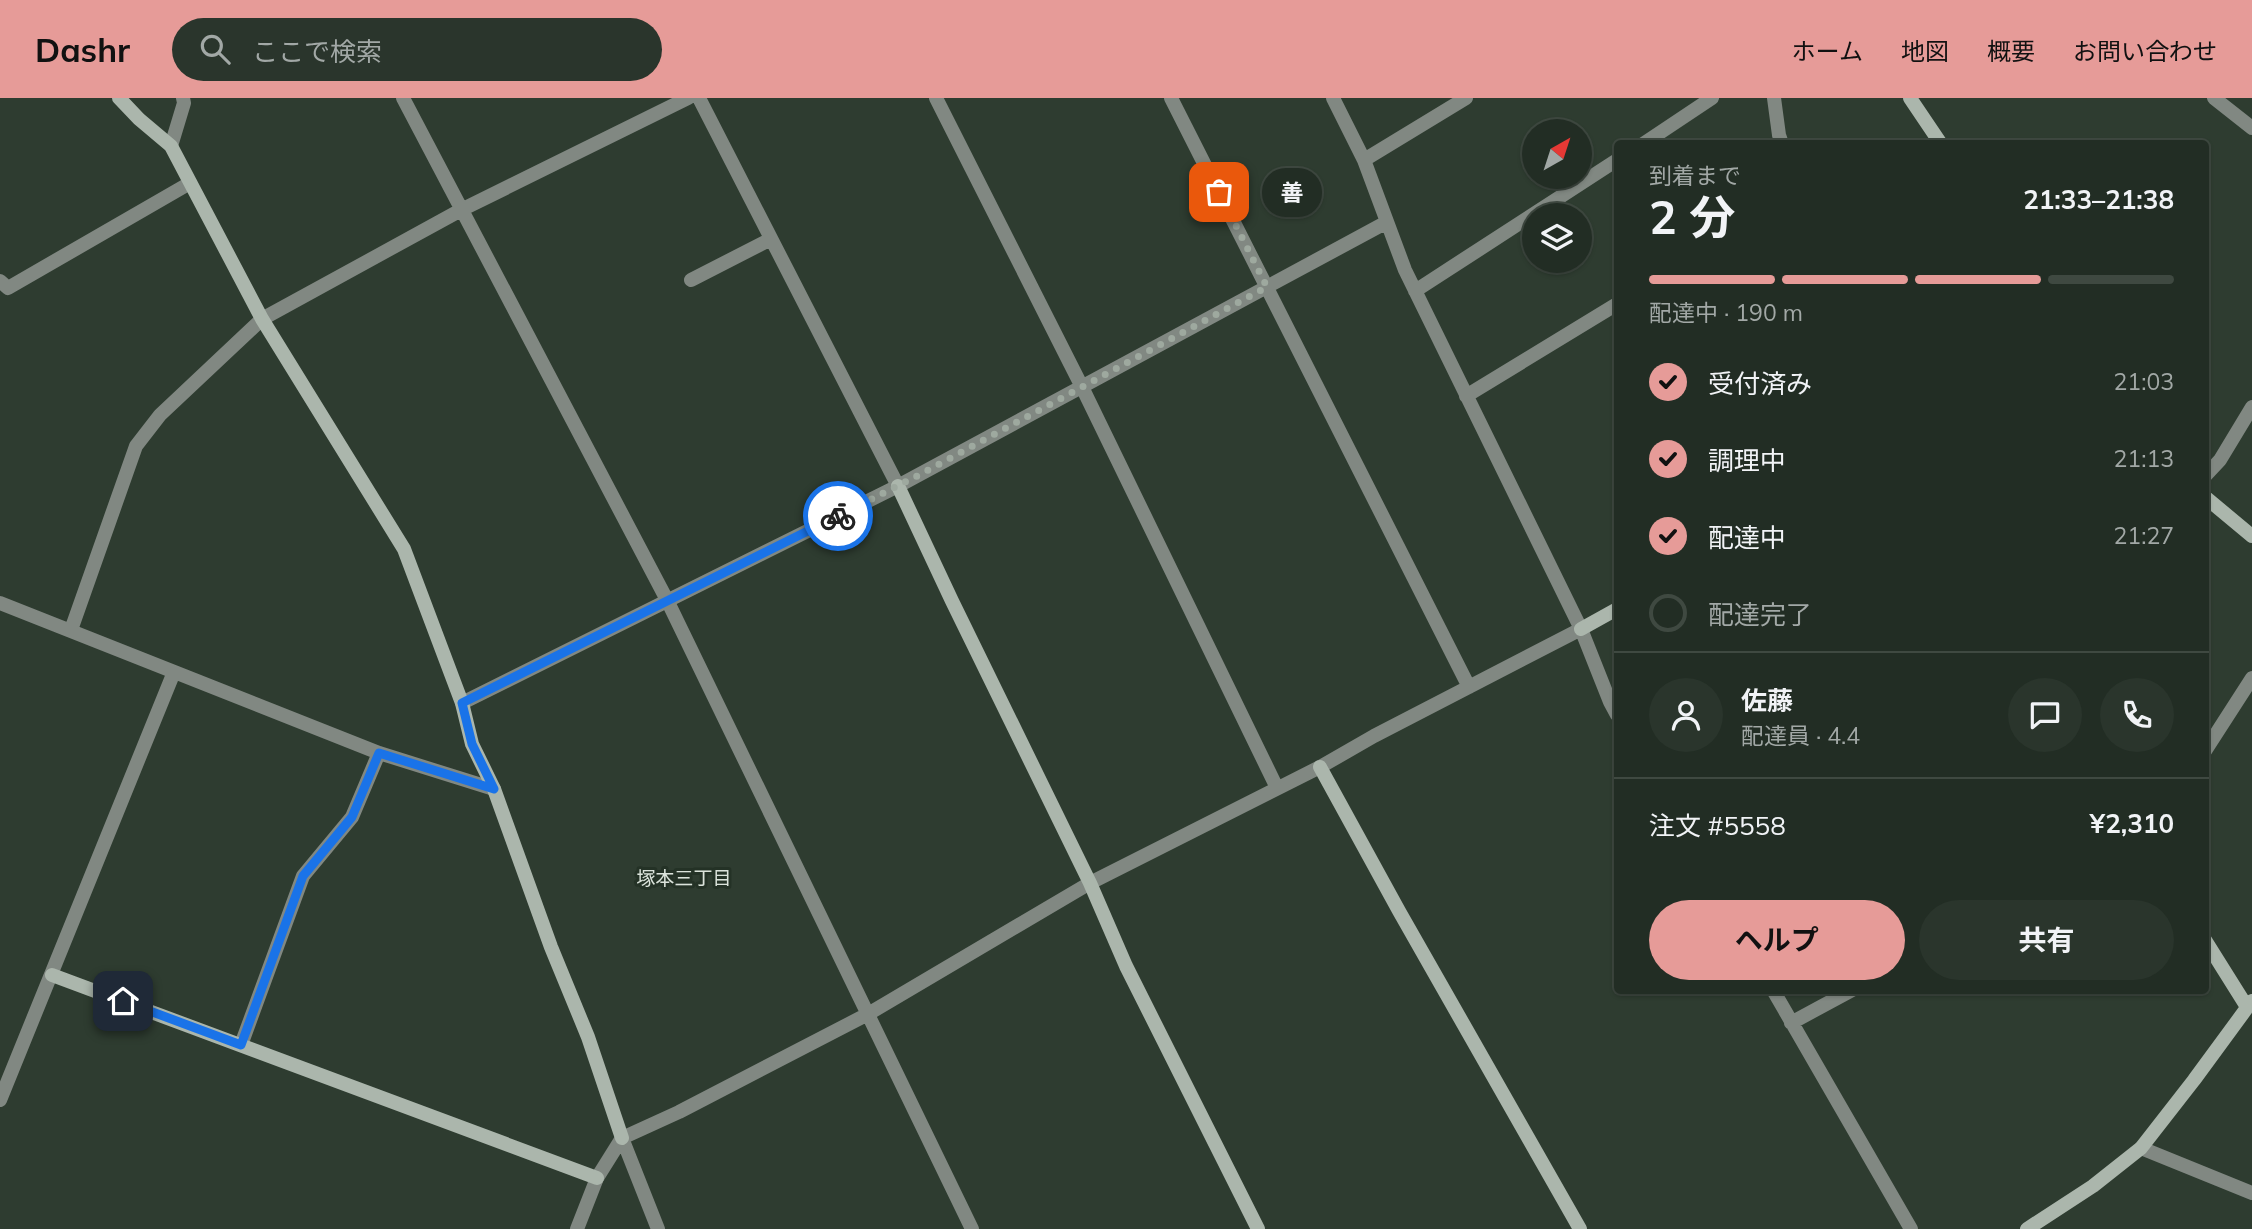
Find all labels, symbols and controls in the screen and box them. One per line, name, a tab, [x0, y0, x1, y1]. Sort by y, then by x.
search box	[172, 18, 662, 81]
text: Dashr	[35, 29, 130, 70]
icon: search	[196, 30, 234, 68]
text: ここで検索	[252, 35, 382, 68]
text: ホーム	[1792, 36, 1863, 66]
text: 地図	[1901, 36, 1949, 66]
text: 概要	[1987, 36, 2035, 66]
text: お問い合わせ	[2073, 36, 2217, 66]
north arrow	[1522, 119, 1592, 189]
map controls	[1522, 119, 1592, 273]
text: 到着まで	[1649, 161, 1741, 190]
pin	[1189, 162, 1249, 222]
callout: 善	[1261, 168, 1320, 217]
icon: bag	[1200, 173, 1238, 211]
text: 善	[1281, 178, 1304, 207]
text: 21:33–21:38	[2023, 183, 2174, 216]
text: 2 分	[1649, 188, 1735, 246]
button: layers	[1522, 203, 1592, 273]
text: 配達中 · 190 m	[1649, 298, 1803, 327]
icon: check	[1649, 363, 1687, 401]
text: 受付済み	[1708, 367, 1812, 400]
text: 21:03	[2114, 367, 2174, 396]
icon: check	[1649, 440, 1687, 478]
text: 調理中	[1708, 444, 1786, 477]
text: 21:13	[2114, 444, 2174, 473]
courier	[803, 481, 873, 551]
icon: bike	[819, 497, 857, 535]
icon: check	[1649, 517, 1687, 555]
text: 配達中	[1708, 521, 1786, 554]
text: 21:27	[2114, 521, 2174, 550]
text: 配達完了	[1708, 598, 1812, 631]
button: person	[1649, 678, 1723, 752]
button: chat	[2008, 678, 2082, 752]
button: phone	[2100, 678, 2174, 752]
text: 佐藤	[1741, 684, 1793, 717]
text: 配達員 · 4.4	[1741, 721, 1860, 750]
text: ¥2,310	[2090, 807, 2174, 840]
text: 注文 #5558	[1649, 809, 1786, 842]
district label: 塚本三丁目	[636, 866, 732, 890]
button: ヘルプ	[1649, 900, 1905, 980]
button: 共有	[1919, 900, 2174, 980]
pin	[93, 971, 153, 1031]
icon: home	[104, 982, 142, 1020]

